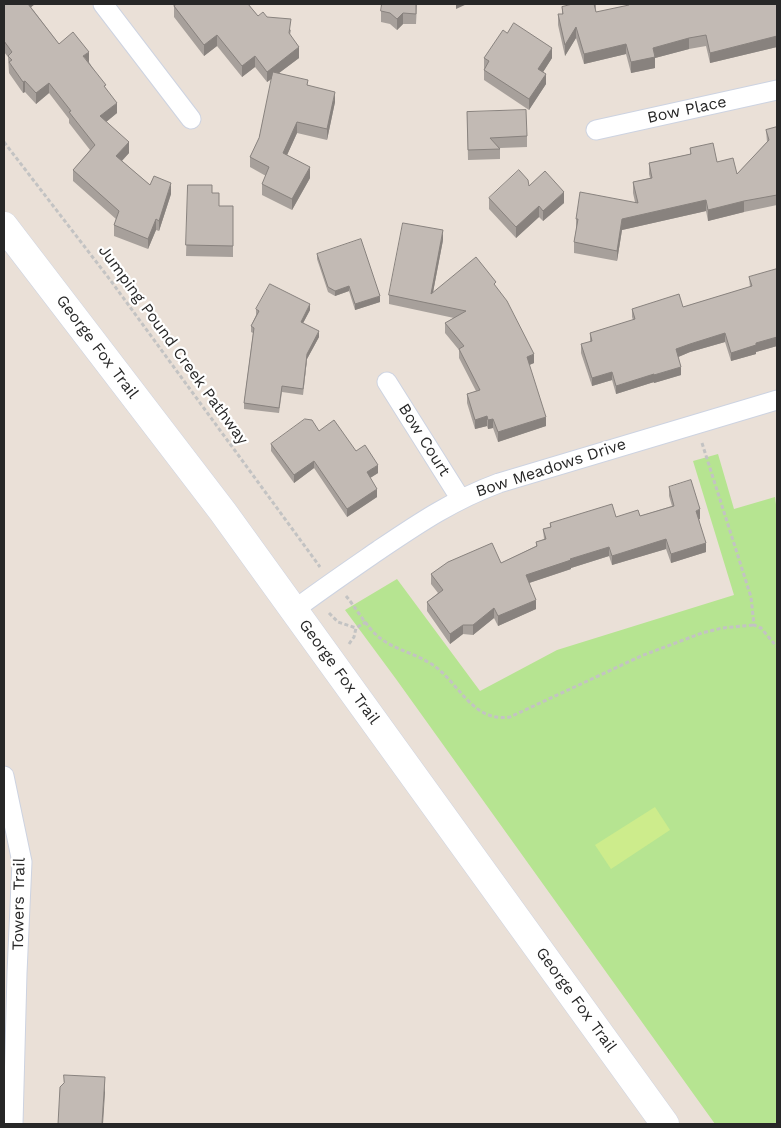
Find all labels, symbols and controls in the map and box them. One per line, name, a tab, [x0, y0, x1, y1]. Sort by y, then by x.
street label: Bow Place	[646, 92, 728, 128]
street label: Jumping Pound Creek Pathway	[94, 241, 252, 449]
street label: George Fox Trail	[52, 291, 142, 403]
street label: Bow Court	[394, 400, 454, 480]
street label: Bow Meadows Drive	[474, 435, 628, 501]
street label: George Fox Trail	[295, 616, 383, 728]
street label: Towers Trail	[9, 857, 29, 951]
street label: George Fox Trail	[532, 944, 620, 1056]

